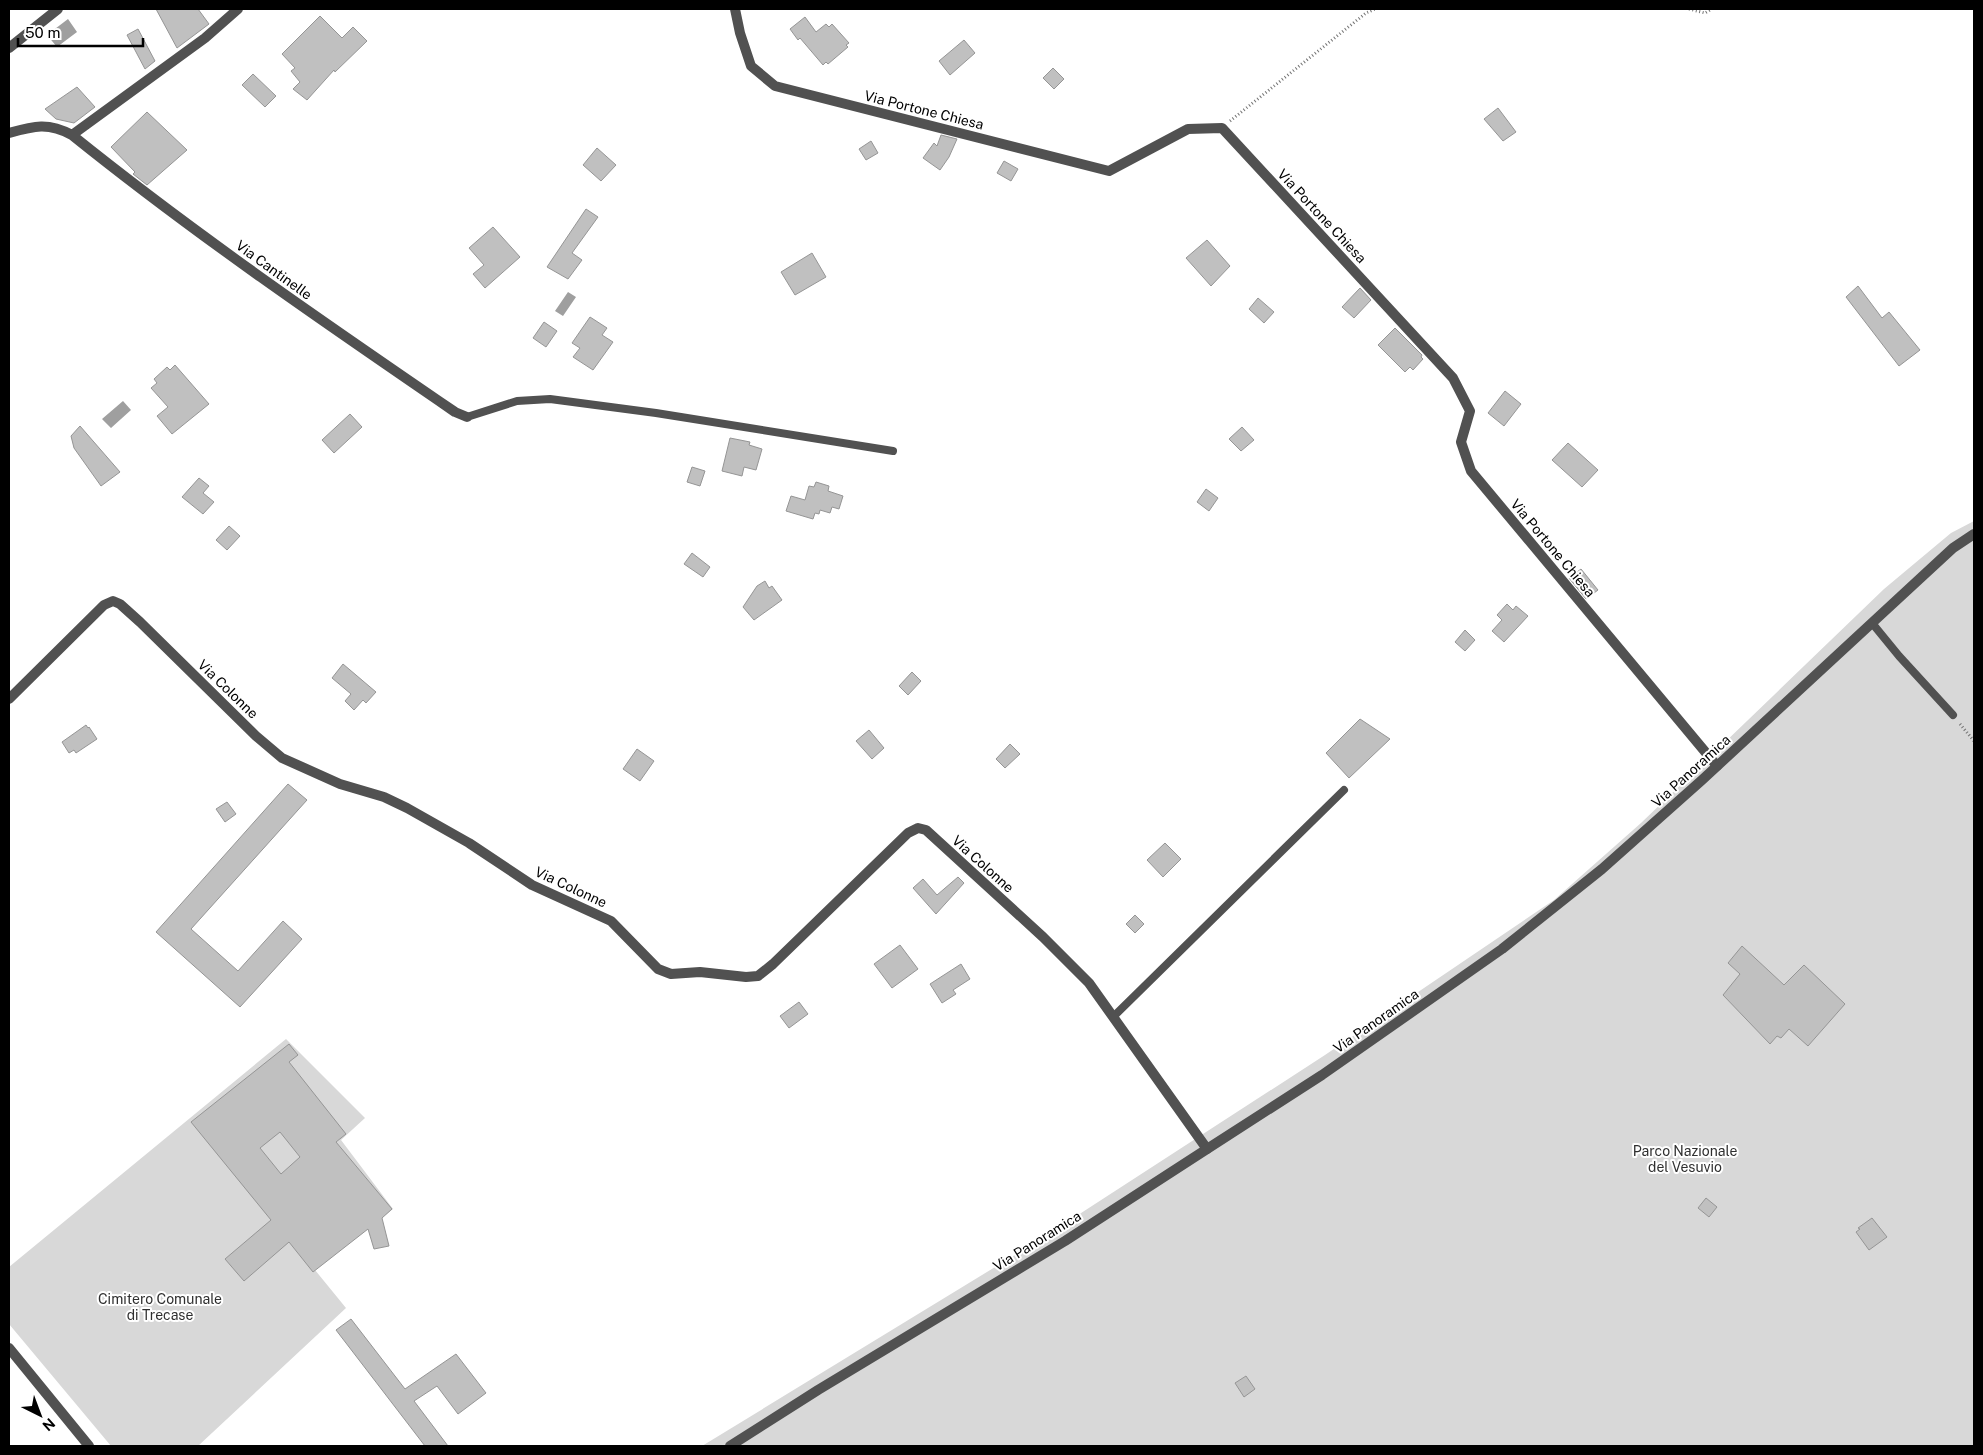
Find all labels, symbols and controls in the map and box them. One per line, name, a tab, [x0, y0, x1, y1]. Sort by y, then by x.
scale bar	[18, 15, 142, 47]
text: 50 m	[25, 24, 60, 41]
street label: Via Portone Chiesa	[863, 87, 985, 133]
street label: Via Portone Chiesa	[1274, 166, 1370, 266]
street label: Via Cantinelle	[233, 237, 315, 303]
street label: Via Portone Chiesa	[1508, 496, 1598, 600]
street label: Via Colonne	[195, 656, 261, 722]
street label: Via Panoramica	[1648, 731, 1734, 811]
street label: Via Colonne	[949, 832, 1017, 896]
street label: Via Colonne	[533, 863, 610, 911]
street label: Via Panoramica	[1330, 986, 1422, 1056]
park label: Parco Nazionale del Vesuvio	[1633, 1143, 1737, 1175]
street label: Via Panoramica	[990, 1208, 1084, 1274]
park label: Cimitero Comunale di Trecase	[98, 1291, 222, 1323]
north arrow	[15, 1390, 65, 1440]
text: N	[39, 1415, 58, 1434]

